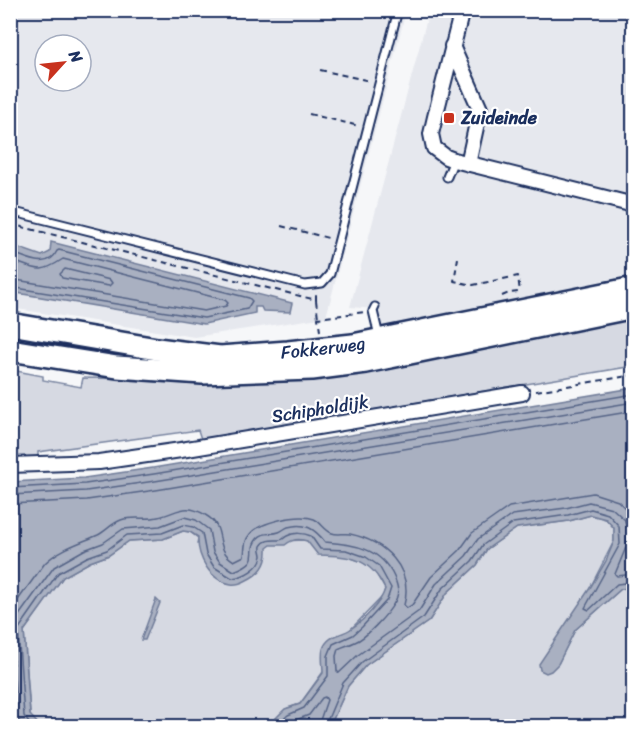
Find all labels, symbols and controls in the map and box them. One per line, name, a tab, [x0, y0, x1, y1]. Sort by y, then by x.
north arrow	[33, 33, 93, 93]
text: N	[60, 44, 92, 69]
place label: Zuideinde	[460, 102, 538, 134]
marker: Zuideinde	[442, 111, 456, 125]
street label: Fokkerweg	[280, 327, 368, 368]
street label: Schipholdijk	[269, 385, 371, 432]

